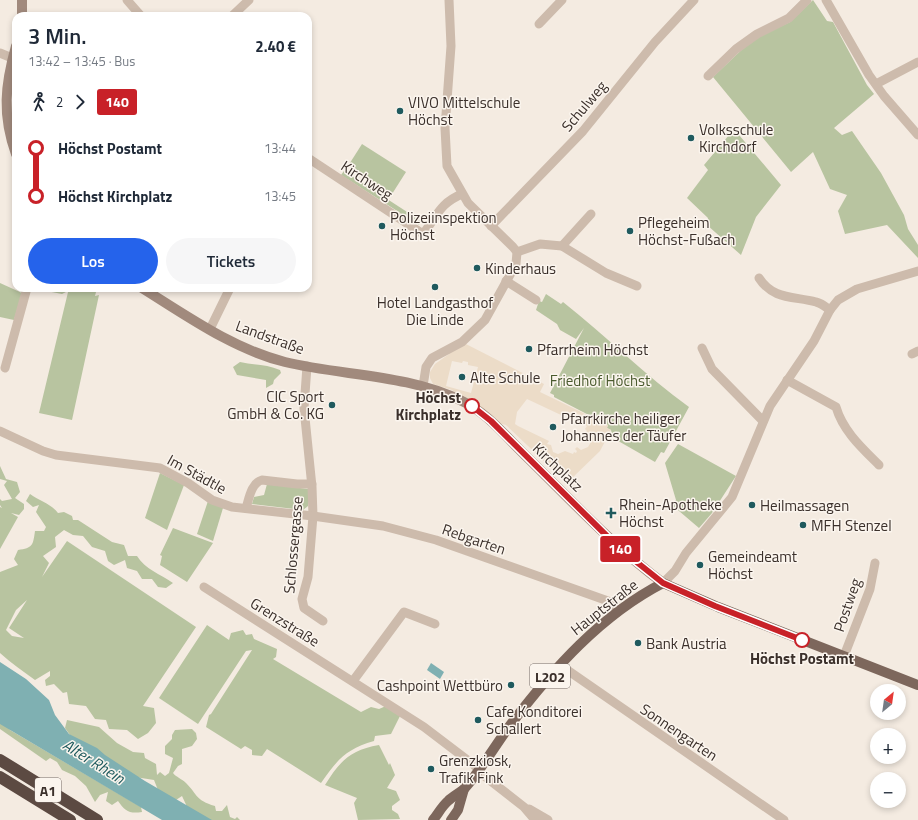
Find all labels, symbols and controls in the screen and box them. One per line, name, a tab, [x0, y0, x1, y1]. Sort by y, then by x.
text: 3 Min.	[28, 19, 86, 53]
text: 2.40 €	[255, 35, 296, 58]
text: 13:42 – 13:45 · Bus	[28, 51, 135, 71]
street label: Schulweg	[556, 75, 613, 137]
icon: walk	[28, 91, 50, 113]
icon: forward	[69, 91, 91, 113]
text: 140	[105, 91, 129, 112]
place label: VIVO Mittelschule Höchst	[408, 91, 520, 131]
text: 2	[56, 92, 63, 112]
marker: VIVO Mittelschule Höchst	[395, 106, 405, 116]
place label: Volksschule Kirchdorf	[699, 118, 773, 158]
marker: Volksschule Kirchdorf	[686, 133, 696, 143]
text: Höchst Postamt	[58, 137, 162, 160]
text: 13:44	[264, 138, 296, 158]
street label: Kirchweg	[336, 155, 398, 206]
text: Höchst Kirchplatz	[58, 185, 172, 208]
text: 13:45	[264, 186, 296, 206]
place label: Polizeiinspektion Höchst	[390, 206, 497, 246]
place label: Pflegeheim Höchst-Fußach	[638, 211, 735, 251]
marker: Polizeiinspektion Höchst	[377, 221, 387, 231]
marker: Pflegeheim Höchst-Fußach	[625, 226, 635, 236]
button: Los	[28, 238, 158, 284]
button: Tickets	[166, 238, 296, 284]
place label: Kinderhaus	[485, 257, 556, 280]
marker: Kinderhaus	[472, 263, 482, 273]
marker: Hotel Landgasthof Die Linde	[430, 282, 440, 292]
place label: Hotel Landgasthof Die Linde	[377, 291, 493, 331]
street label: Landstraße	[232, 314, 308, 360]
place label: Pfarrheim Höchst	[537, 338, 649, 361]
marker: Pfarrheim Höchst	[524, 344, 534, 354]
place label: Alte Schule	[470, 366, 540, 389]
park label: Friedhof Höchst	[550, 369, 651, 392]
marker: Alte Schule	[457, 372, 467, 382]
place label: CIC Sport GmbH & Co. KG	[227, 385, 325, 425]
place label: Höchst Kirchplatz	[396, 386, 462, 426]
marker: Höchst Kirchplatz	[464, 398, 480, 414]
marker: CIC Sport GmbH & Co. KG	[327, 400, 337, 410]
place label: Pfarrkirche heiliger Johannes der Täufer	[561, 407, 686, 447]
marker: Pfarrkirche heiliger Johannes der Täufer	[548, 422, 558, 432]
street label: Kirchplatz	[528, 437, 589, 497]
street label: Im Städtle	[163, 448, 231, 500]
place label: Rhein-Apotheke Höchst	[619, 493, 722, 533]
place label: Heilmassagen	[760, 494, 849, 517]
street label: Schlossergasse	[277, 495, 309, 595]
marker: Heilmassagen	[747, 500, 757, 510]
marker: Rhein-Apotheke Höchst	[606, 508, 616, 518]
place label: MFH Stenzel	[811, 514, 892, 537]
street label: Rebgarten	[439, 517, 509, 561]
marker: MFH Stenzel	[798, 520, 808, 530]
line badge: 140	[597, 536, 643, 562]
text: 140	[608, 538, 632, 559]
place label: Gemeindeamt Höchst	[708, 545, 798, 585]
marker: Gemeindeamt Höchst	[695, 560, 705, 570]
street label: Hauptstraße	[565, 573, 643, 641]
street label: Postweg	[827, 575, 867, 635]
street label: Grenzstraße	[246, 592, 324, 652]
place label: Bank Austria	[646, 632, 727, 655]
marker: Höchst Postamt	[794, 632, 810, 648]
marker: Bank Austria	[633, 638, 643, 648]
place label: Höchst Postamt	[750, 647, 855, 670]
road number: L202	[530, 664, 570, 688]
place label: Cashpoint Wettbüro	[377, 674, 503, 697]
marker: Cashpoint Wettbüro	[506, 680, 516, 690]
north arrow	[870, 684, 906, 720]
map controls	[870, 684, 906, 808]
street label: Sonnengarten	[636, 698, 722, 766]
place label: Cafe Konditorei Schallert	[486, 700, 582, 740]
marker: Cafe Konditorei Schallert	[473, 715, 483, 725]
button: +	[870, 728, 906, 764]
water label: Alter Rhein	[58, 733, 130, 790]
place label: Grenzkiosk, Trafik Fink	[439, 749, 512, 789]
marker: Grenzkiosk, Trafik Fink	[426, 764, 436, 774]
button: −	[870, 772, 906, 808]
road number: A1	[35, 778, 61, 802]

